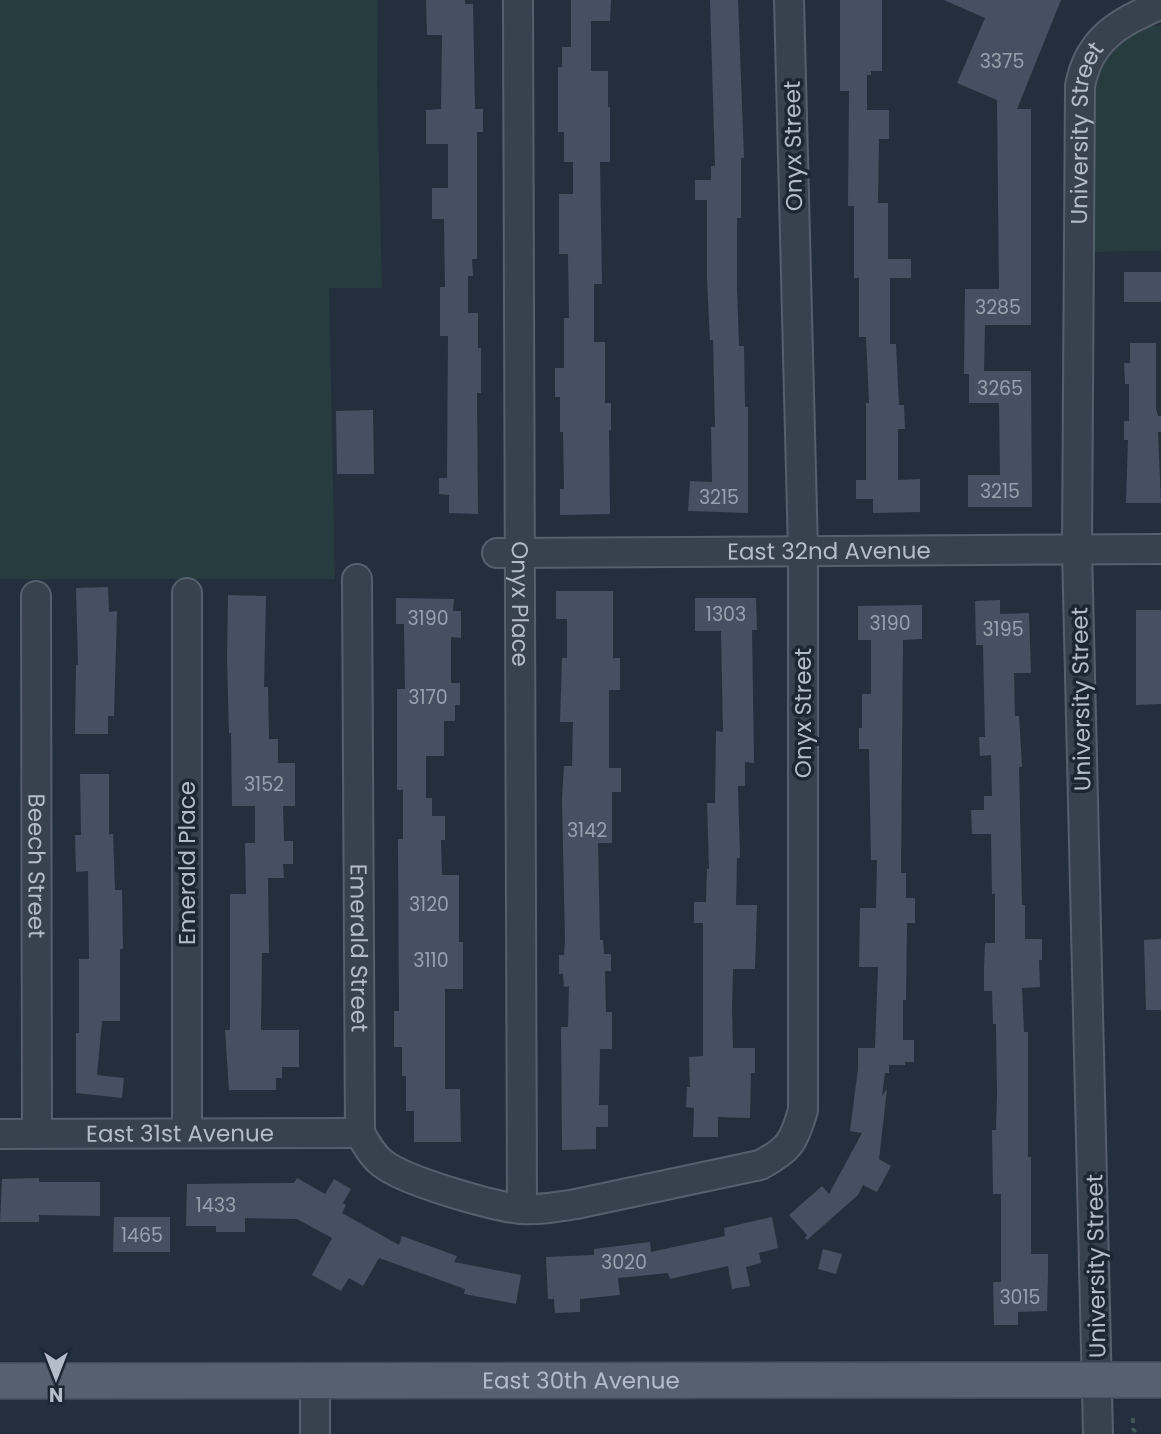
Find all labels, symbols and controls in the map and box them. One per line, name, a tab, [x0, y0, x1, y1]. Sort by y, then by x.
street label: University Street	[1063, 35, 1111, 224]
house number: 3375	[980, 48, 1024, 75]
street label: Onyx Street	[776, 81, 810, 211]
house number: 3285	[975, 294, 1021, 321]
house number: 3265	[977, 375, 1023, 402]
house number: 3215	[980, 478, 1020, 505]
house number: 3215	[699, 484, 739, 511]
street label: East 32nd Avenue	[727, 534, 931, 568]
street label: Onyx Place	[504, 541, 536, 667]
house number: 1303	[706, 601, 746, 628]
house number: 3190	[407, 605, 449, 632]
street label: University Street	[1063, 607, 1099, 791]
house number: 3190	[869, 610, 911, 637]
house number: 3195	[982, 616, 1024, 643]
street label: Onyx Street	[787, 648, 819, 778]
house number: 3170	[408, 684, 448, 711]
house number: 3152	[244, 771, 284, 798]
street label: Emerald Place	[171, 781, 203, 945]
street label: Beech Street	[20, 794, 53, 938]
house number: 3142	[567, 817, 607, 844]
street label: Emerald Street	[343, 864, 375, 1032]
house number: 3120	[409, 891, 449, 918]
house number: 3110	[413, 947, 449, 974]
street label: East 31st Avenue	[86, 1117, 274, 1150]
street label: University Street	[1078, 1174, 1114, 1358]
house number: 1433	[196, 1192, 236, 1219]
house number: 1465	[121, 1222, 163, 1249]
house number: 3020	[601, 1249, 647, 1276]
house number: 3015	[999, 1284, 1041, 1311]
north arrow	[21, 1343, 91, 1413]
street label: East 30th Avenue	[482, 1364, 680, 1397]
text: N	[49, 1381, 63, 1408]

